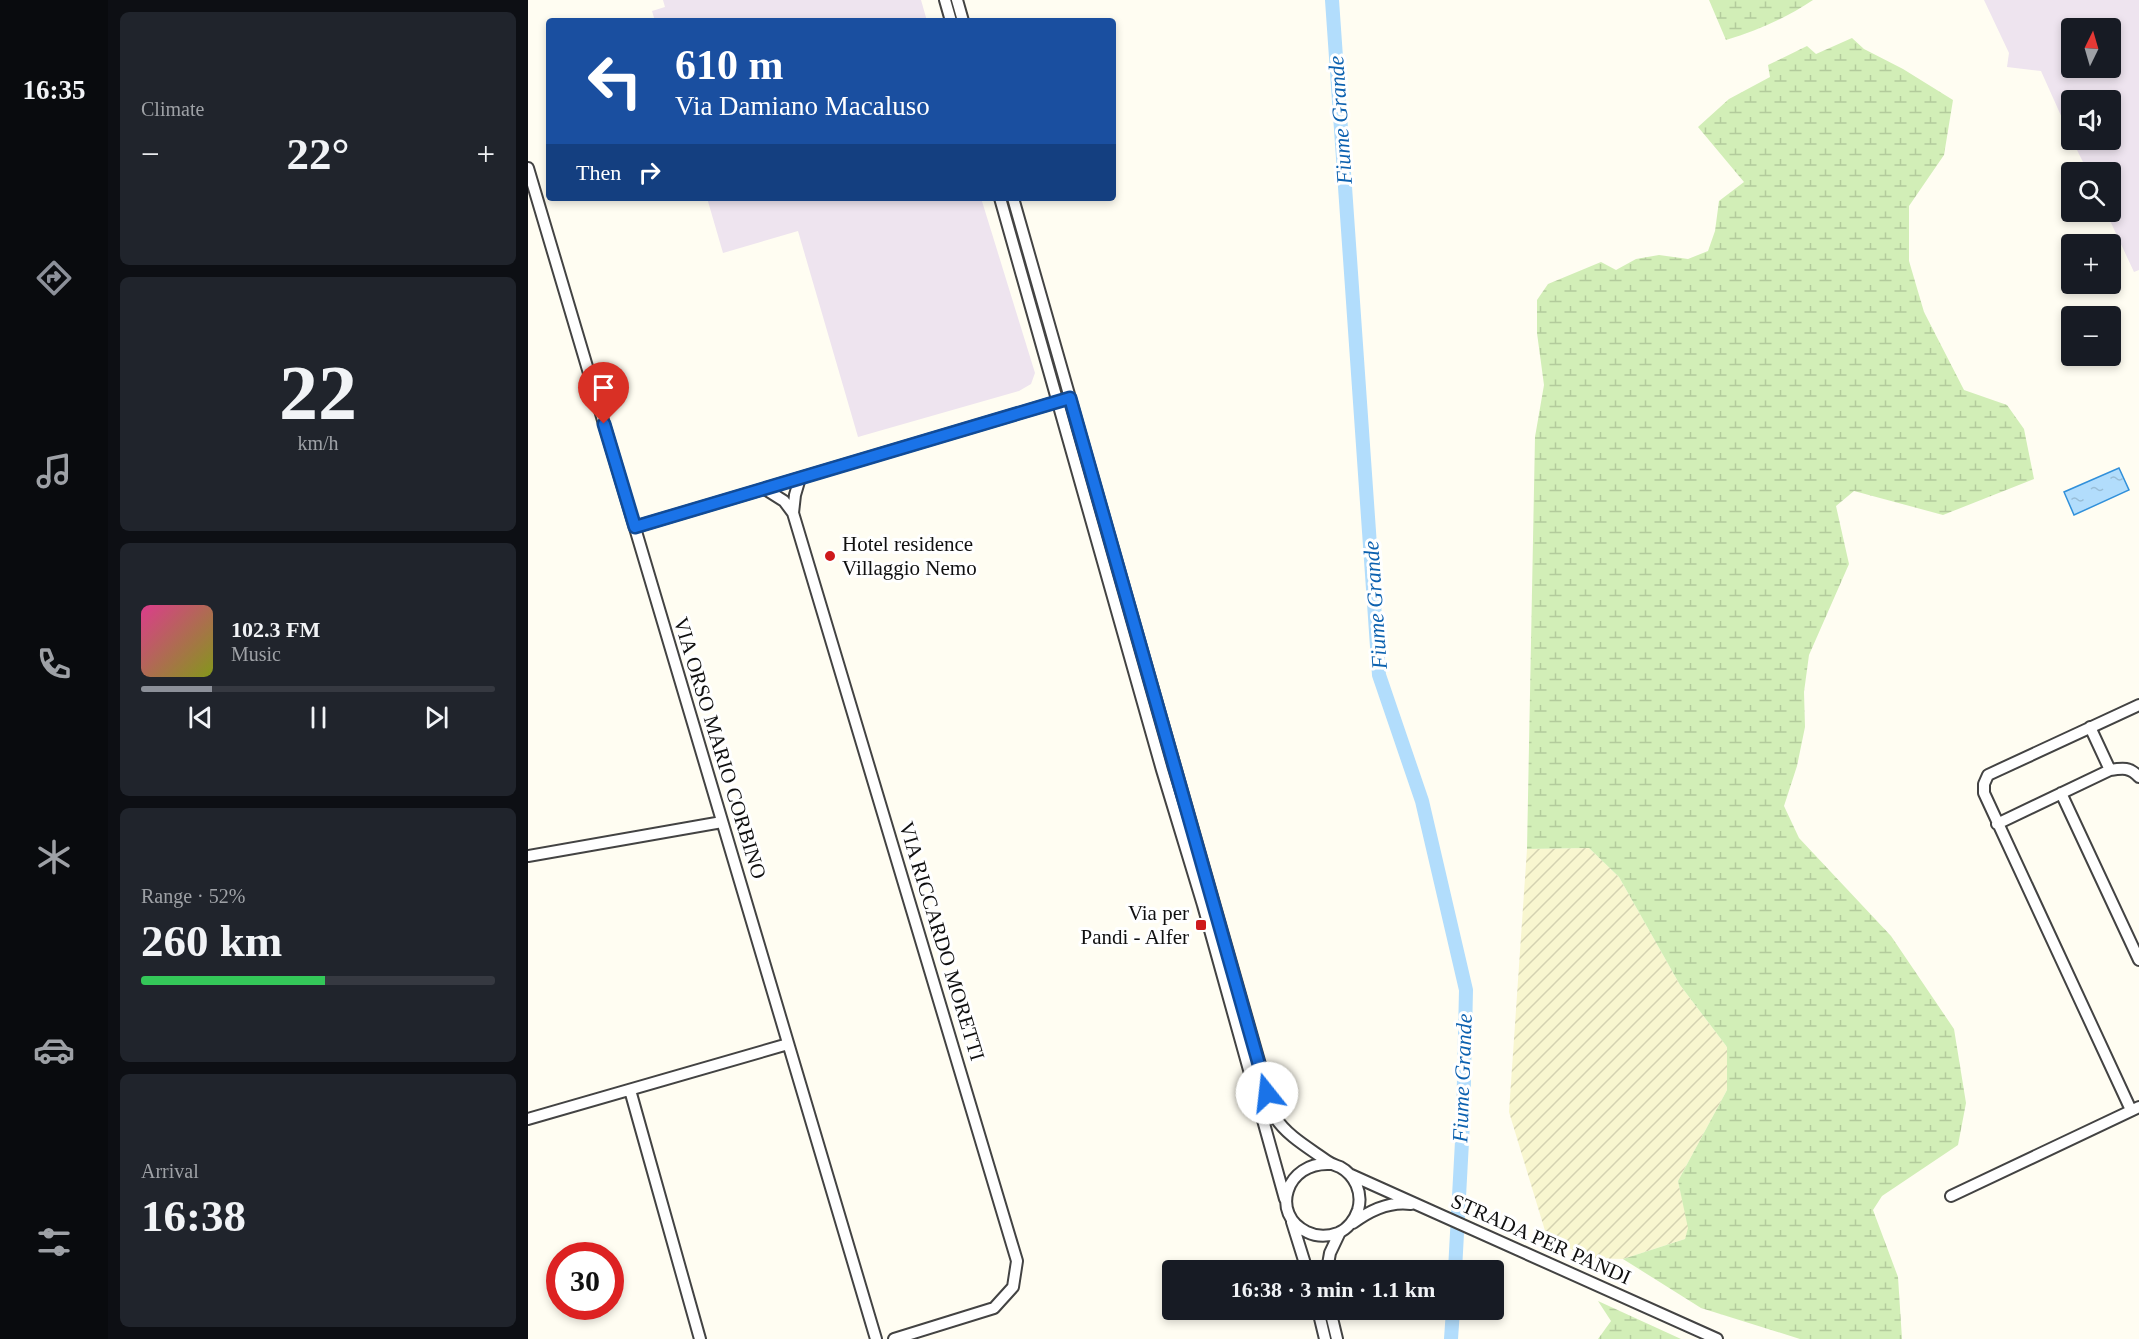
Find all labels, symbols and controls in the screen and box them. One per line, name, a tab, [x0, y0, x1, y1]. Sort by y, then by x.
north arrow	[2061, 18, 2121, 78]
map controls	[2061, 18, 2121, 366]
icon: left	[576, 42, 654, 120]
text: 610 m	[675, 42, 784, 88]
water label: Fiume Grande	[1323, 55, 1357, 186]
text: 16:35	[23, 75, 86, 105]
button: sound	[2061, 90, 2121, 150]
text: Via Damiano Macaluso	[675, 91, 930, 121]
text: Climate	[141, 98, 204, 120]
text: 22°	[287, 129, 350, 179]
text: −	[141, 136, 160, 172]
text: +	[476, 136, 495, 172]
icon: right	[633, 156, 666, 189]
text: Then	[576, 160, 621, 185]
button: search	[2061, 162, 2121, 222]
button: +	[2061, 234, 2121, 294]
icon: directions	[33, 257, 75, 299]
button: −	[2061, 306, 2121, 366]
text: 22	[279, 349, 357, 436]
pin	[578, 362, 629, 424]
icon: arrive	[587, 371, 620, 404]
text: km/h	[297, 432, 339, 454]
icon: music	[33, 450, 75, 492]
place label: Hotel residence Villaggio Nemo	[842, 532, 977, 580]
water label: Fiume Grande	[1358, 540, 1392, 671]
marker: Hotel residence Villaggio Nemo	[823, 549, 837, 563]
street label: VIA ORSO MARIO CORBINO	[669, 614, 771, 882]
text: 102.3 FM	[231, 617, 320, 642]
icon: phone	[33, 643, 75, 685]
text: Music	[231, 643, 281, 665]
icon: previous	[184, 701, 217, 734]
icon: pause	[302, 701, 335, 734]
icon: next	[420, 701, 453, 734]
street label: VIA RICCARDO MORETTI	[894, 819, 990, 1063]
icon: climate	[33, 836, 75, 878]
text: Range · 52%	[141, 885, 245, 907]
place label: Via per Pandi - Alfer	[1081, 901, 1189, 949]
text: 260 km	[141, 916, 282, 966]
marker: Via per Pandi - Alfer	[1194, 918, 1208, 932]
water label: Fiume Grande	[1447, 1013, 1477, 1144]
icon: car	[33, 1029, 75, 1071]
position arrow	[1235, 1061, 1299, 1125]
text: Arrival	[141, 1160, 199, 1182]
street label: STRADA PER PANDI	[1447, 1189, 1635, 1289]
text: 16:38	[141, 1191, 246, 1241]
icon: filters	[33, 1221, 75, 1263]
speed limit sign: 30	[546, 1242, 624, 1320]
text: 16:38 · 3 min · 1.1 km	[1231, 1277, 1435, 1302]

